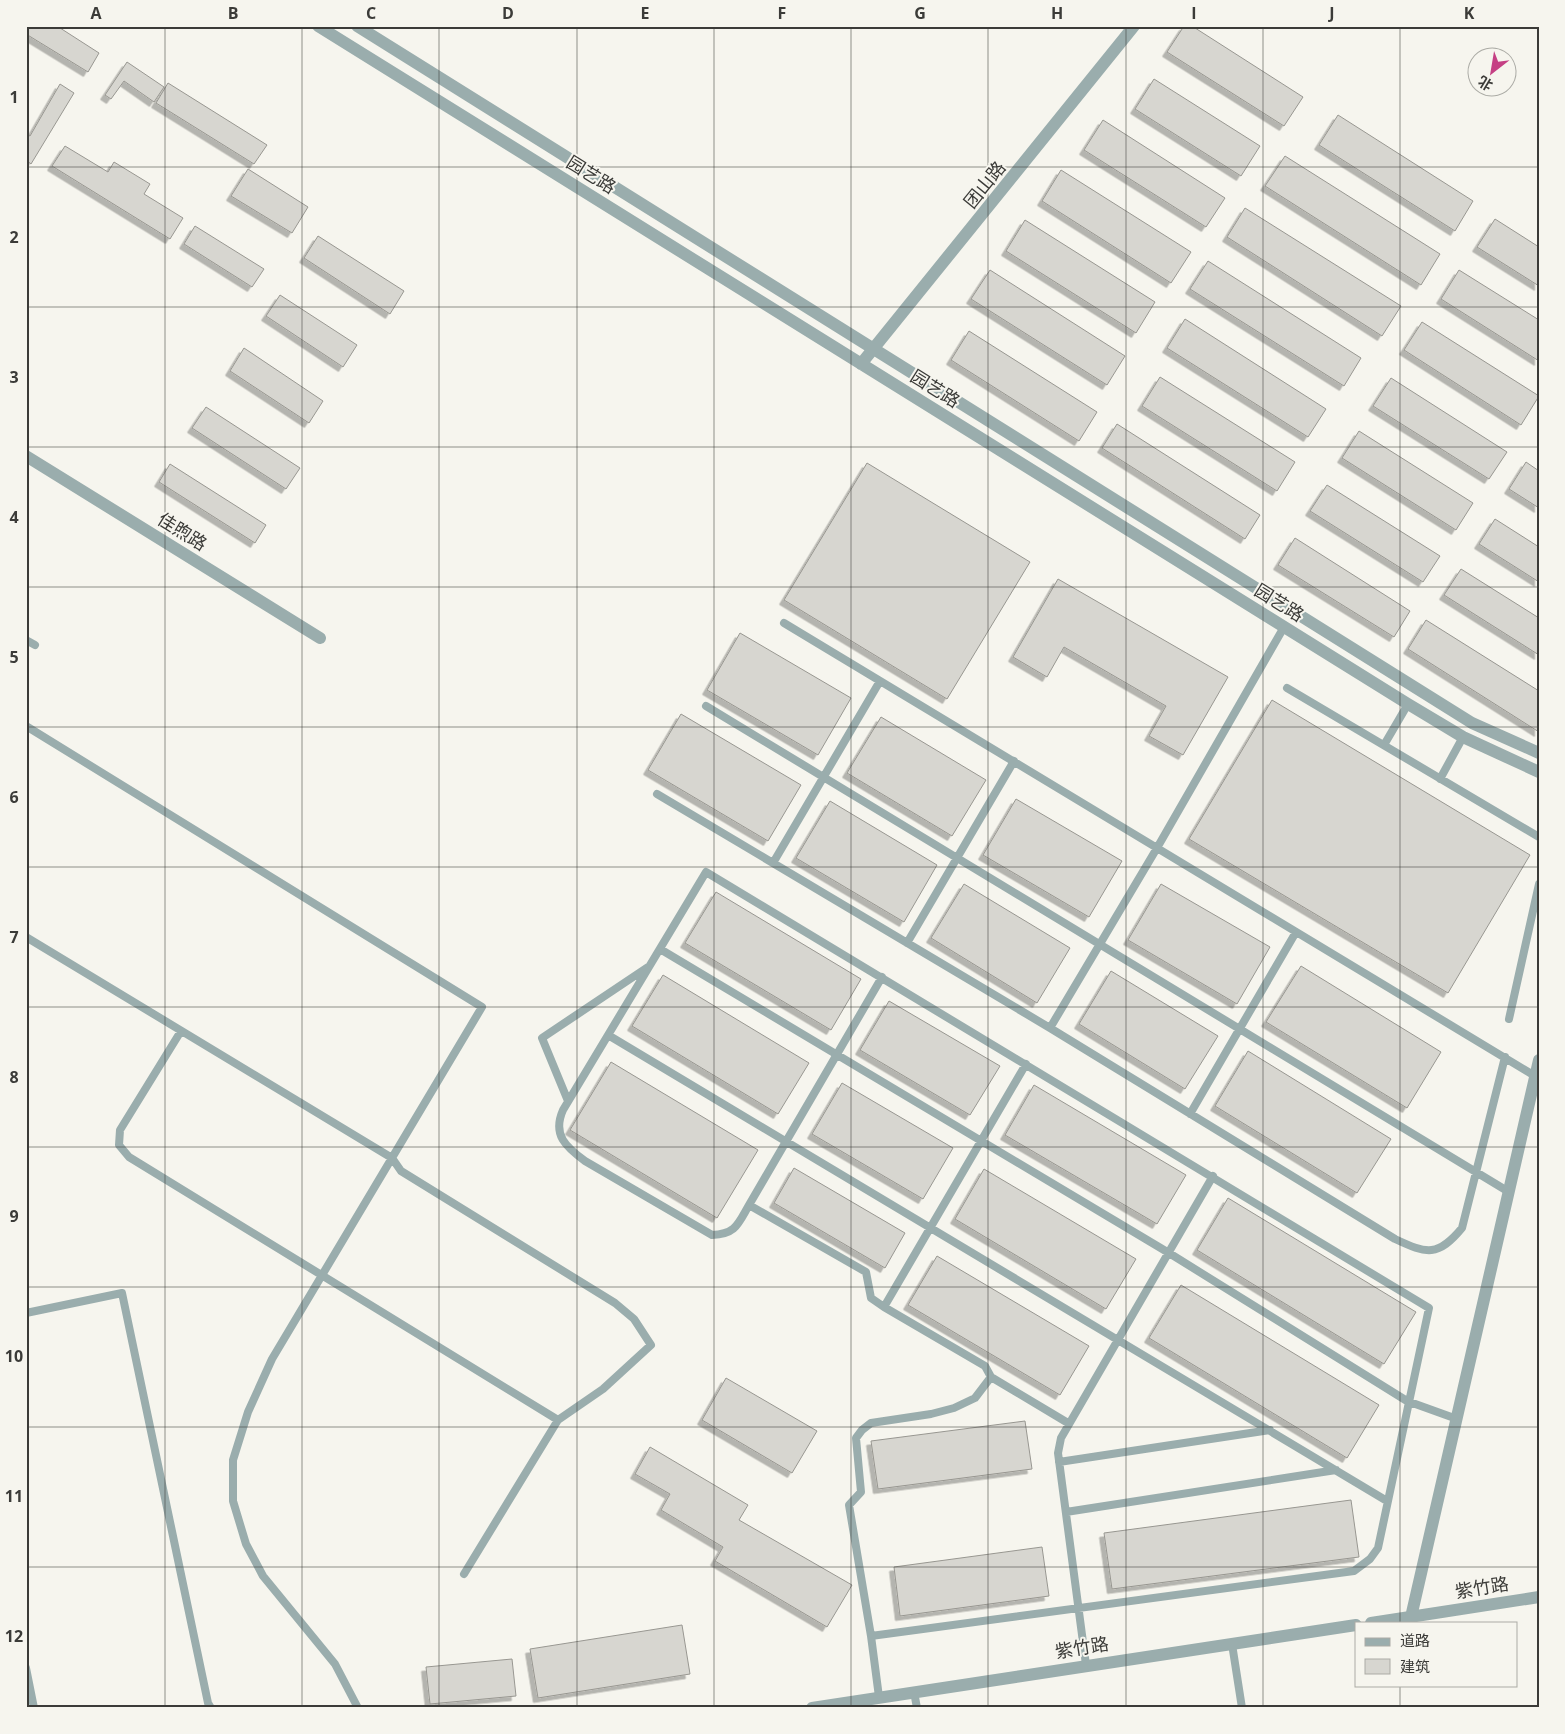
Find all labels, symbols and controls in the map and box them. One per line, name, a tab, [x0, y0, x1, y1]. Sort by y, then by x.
text: A	[90, 2, 102, 24]
text: B	[228, 2, 238, 24]
text: C	[366, 2, 376, 24]
text: D	[502, 2, 514, 24]
text: E	[641, 2, 650, 24]
text: F	[778, 2, 786, 24]
text: G	[914, 2, 926, 24]
text: H	[1051, 2, 1063, 24]
text: I	[1191, 2, 1197, 24]
text: J	[1327, 2, 1335, 24]
text: K	[1464, 2, 1475, 24]
north arrow	[1468, 48, 1518, 98]
text: 北	[1474, 72, 1496, 95]
text: 1	[9, 86, 19, 108]
street label: 园艺路	[562, 150, 621, 199]
street label: 团山路	[958, 156, 1011, 213]
text: 2	[9, 226, 19, 248]
street label: 园艺路	[906, 364, 965, 413]
text: 3	[9, 366, 19, 388]
text: 4	[9, 506, 19, 528]
street label: 佳煦路	[153, 507, 212, 556]
street label: 园艺路	[1250, 578, 1309, 627]
text: 5	[9, 646, 19, 668]
text: 6	[9, 786, 19, 808]
text: 7	[9, 926, 19, 948]
text: 8	[9, 1066, 19, 1088]
text: 9	[9, 1205, 19, 1227]
text: 10	[5, 1345, 23, 1367]
text: 11	[5, 1485, 23, 1507]
street label: 紫竹路	[1453, 1571, 1510, 1603]
legend	[1355, 1622, 1518, 1686]
text: 12	[5, 1625, 23, 1647]
text: 道路	[1400, 1630, 1430, 1650]
street label: 紫竹路	[1053, 1631, 1110, 1663]
text: 建筑	[1400, 1656, 1430, 1676]

